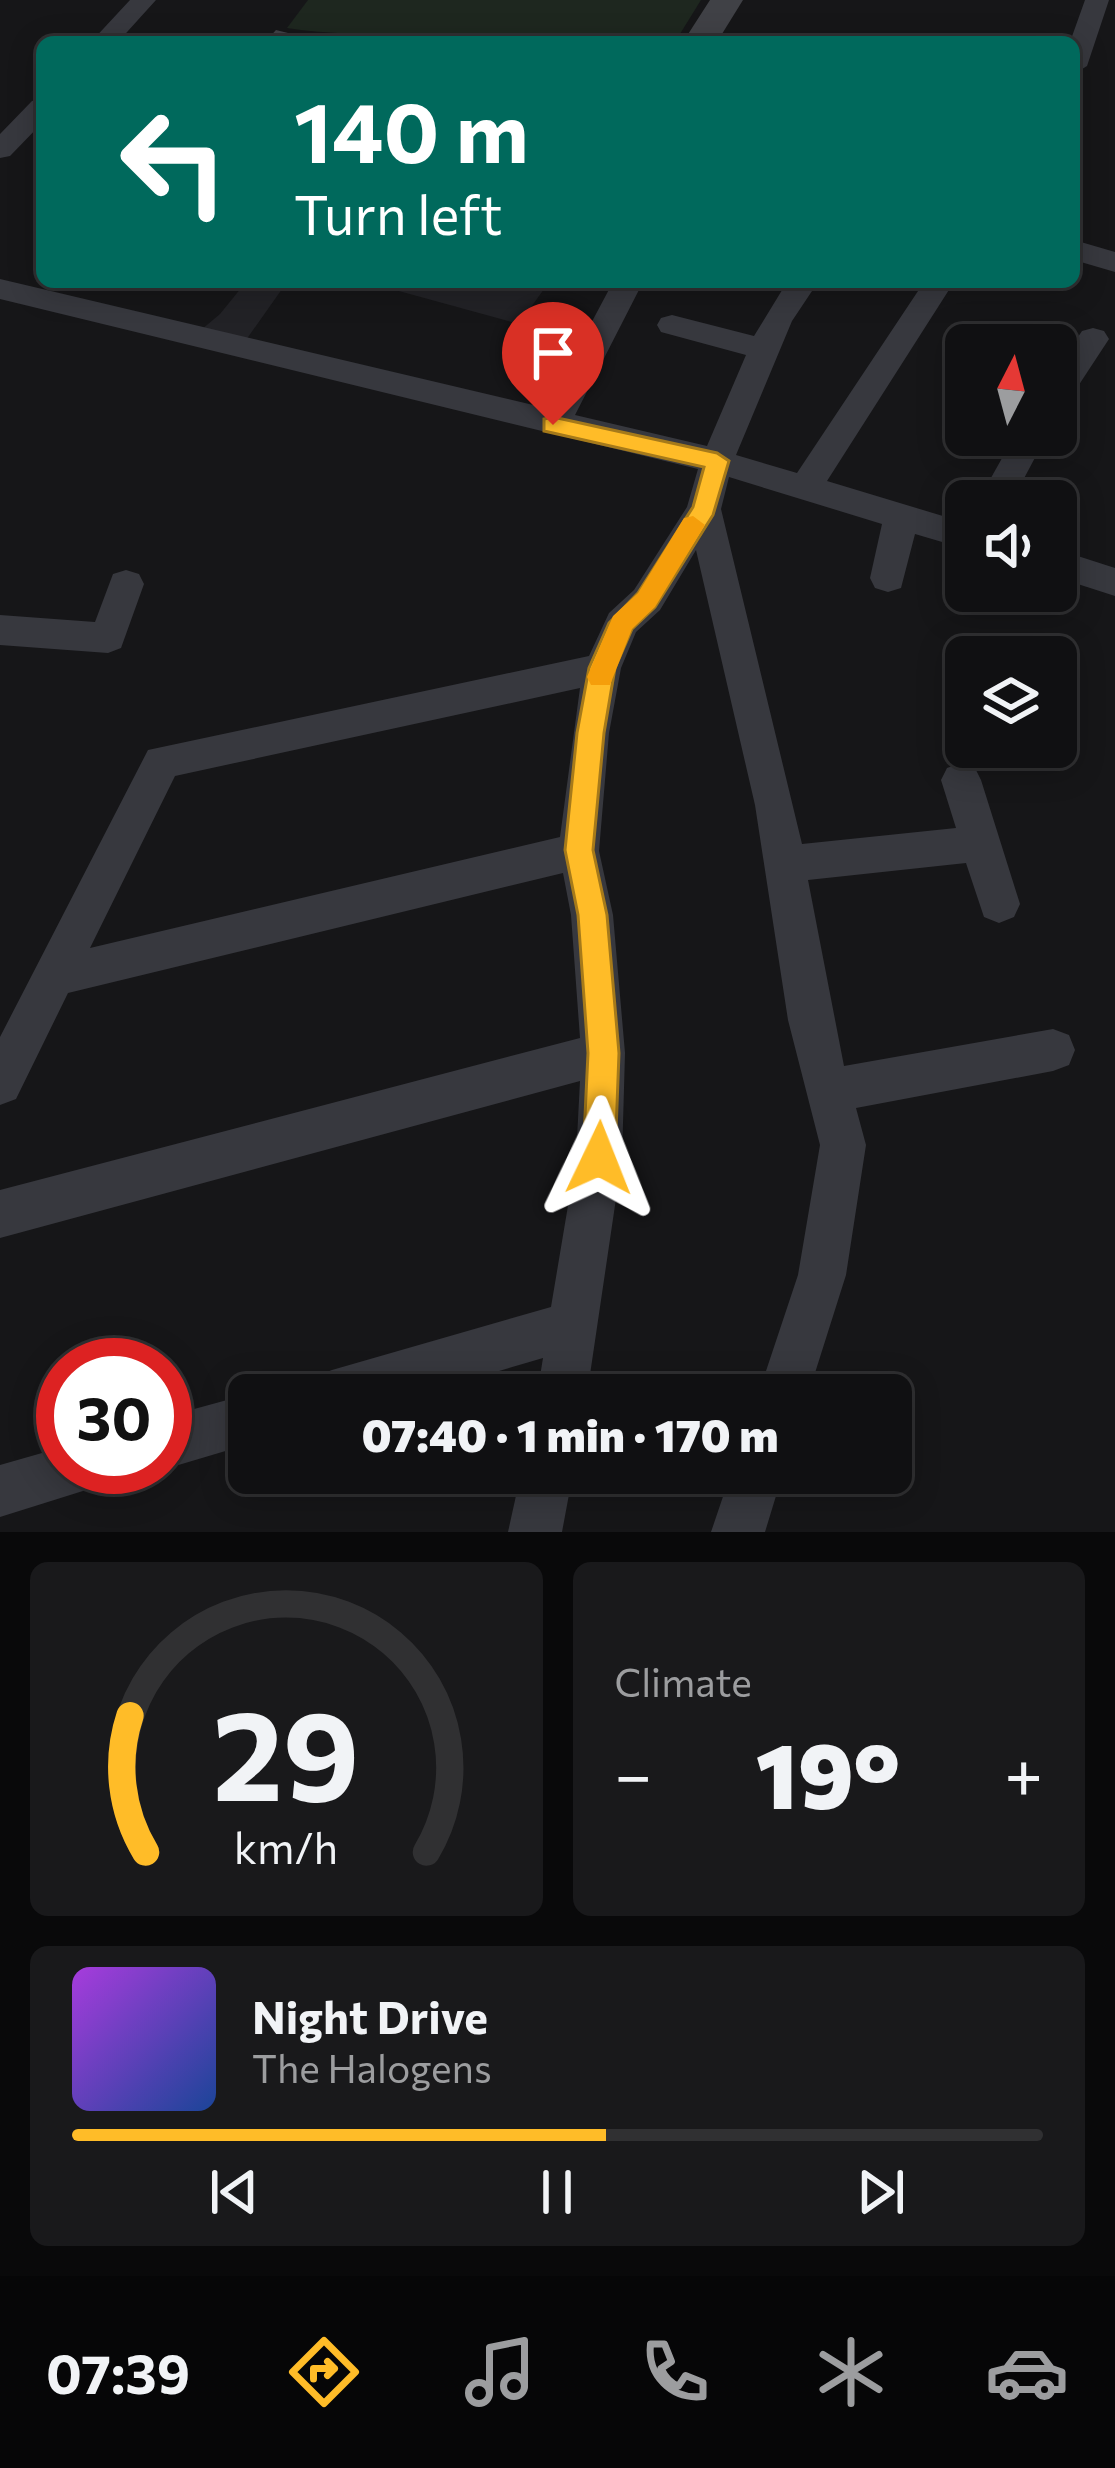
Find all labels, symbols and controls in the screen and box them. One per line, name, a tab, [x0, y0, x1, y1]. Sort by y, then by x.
text: 140 m	[294, 78, 529, 180]
icon: left	[96, 84, 252, 240]
text: Turn left	[294, 180, 502, 246]
pin	[502, 302, 604, 425]
icon: arrive	[520, 320, 586, 386]
north arrow	[945, 324, 1077, 456]
map controls	[945, 324, 1077, 768]
button: sound	[945, 480, 1077, 612]
button: layers	[945, 636, 1077, 768]
position arrow	[536, 1095, 662, 1221]
speed limit sign: 30	[36, 1338, 192, 1494]
text: 07:40 · 1 min · 170 m	[361, 1406, 779, 1461]
text: Climate	[615, 1657, 752, 1705]
text: 29	[213, 1674, 360, 1827]
text: 19°	[756, 1717, 900, 1828]
text: −	[615, 1732, 652, 1813]
text: +	[1004, 1732, 1043, 1813]
text: km/h	[234, 1820, 338, 1873]
text: Night Drive	[252, 1988, 488, 2043]
text: The Halogens	[252, 2043, 492, 2091]
icon: previous	[201, 2159, 267, 2225]
icon: pause	[524, 2159, 590, 2225]
icon: next	[848, 2159, 914, 2225]
icon: directions	[282, 2330, 366, 2414]
icon: music	[458, 2330, 542, 2414]
icon: phone	[633, 2330, 717, 2414]
icon: climate	[809, 2330, 893, 2414]
icon: car	[985, 2330, 1069, 2414]
text: 07:39	[46, 2339, 190, 2405]

